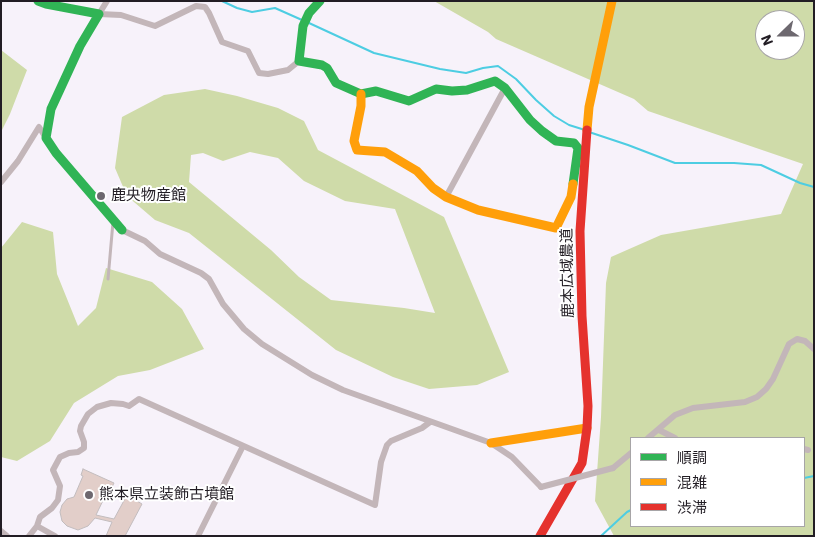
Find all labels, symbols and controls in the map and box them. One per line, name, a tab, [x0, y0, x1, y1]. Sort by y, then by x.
north arrow	[755, 10, 805, 60]
text: N	[757, 32, 777, 48]
place label: 鹿央物産館	[111, 187, 186, 205]
marker: 鹿央物産館	[95, 190, 107, 202]
street label: 鹿本広域農道	[558, 228, 578, 318]
legend	[630, 437, 805, 527]
text: 順調	[677, 448, 707, 467]
text: 混雑	[677, 473, 707, 492]
place label: 熊本県立装飾古墳館	[99, 486, 234, 504]
marker: 熊本県立装飾古墳館	[83, 489, 95, 501]
text: 渋滞	[677, 498, 707, 517]

